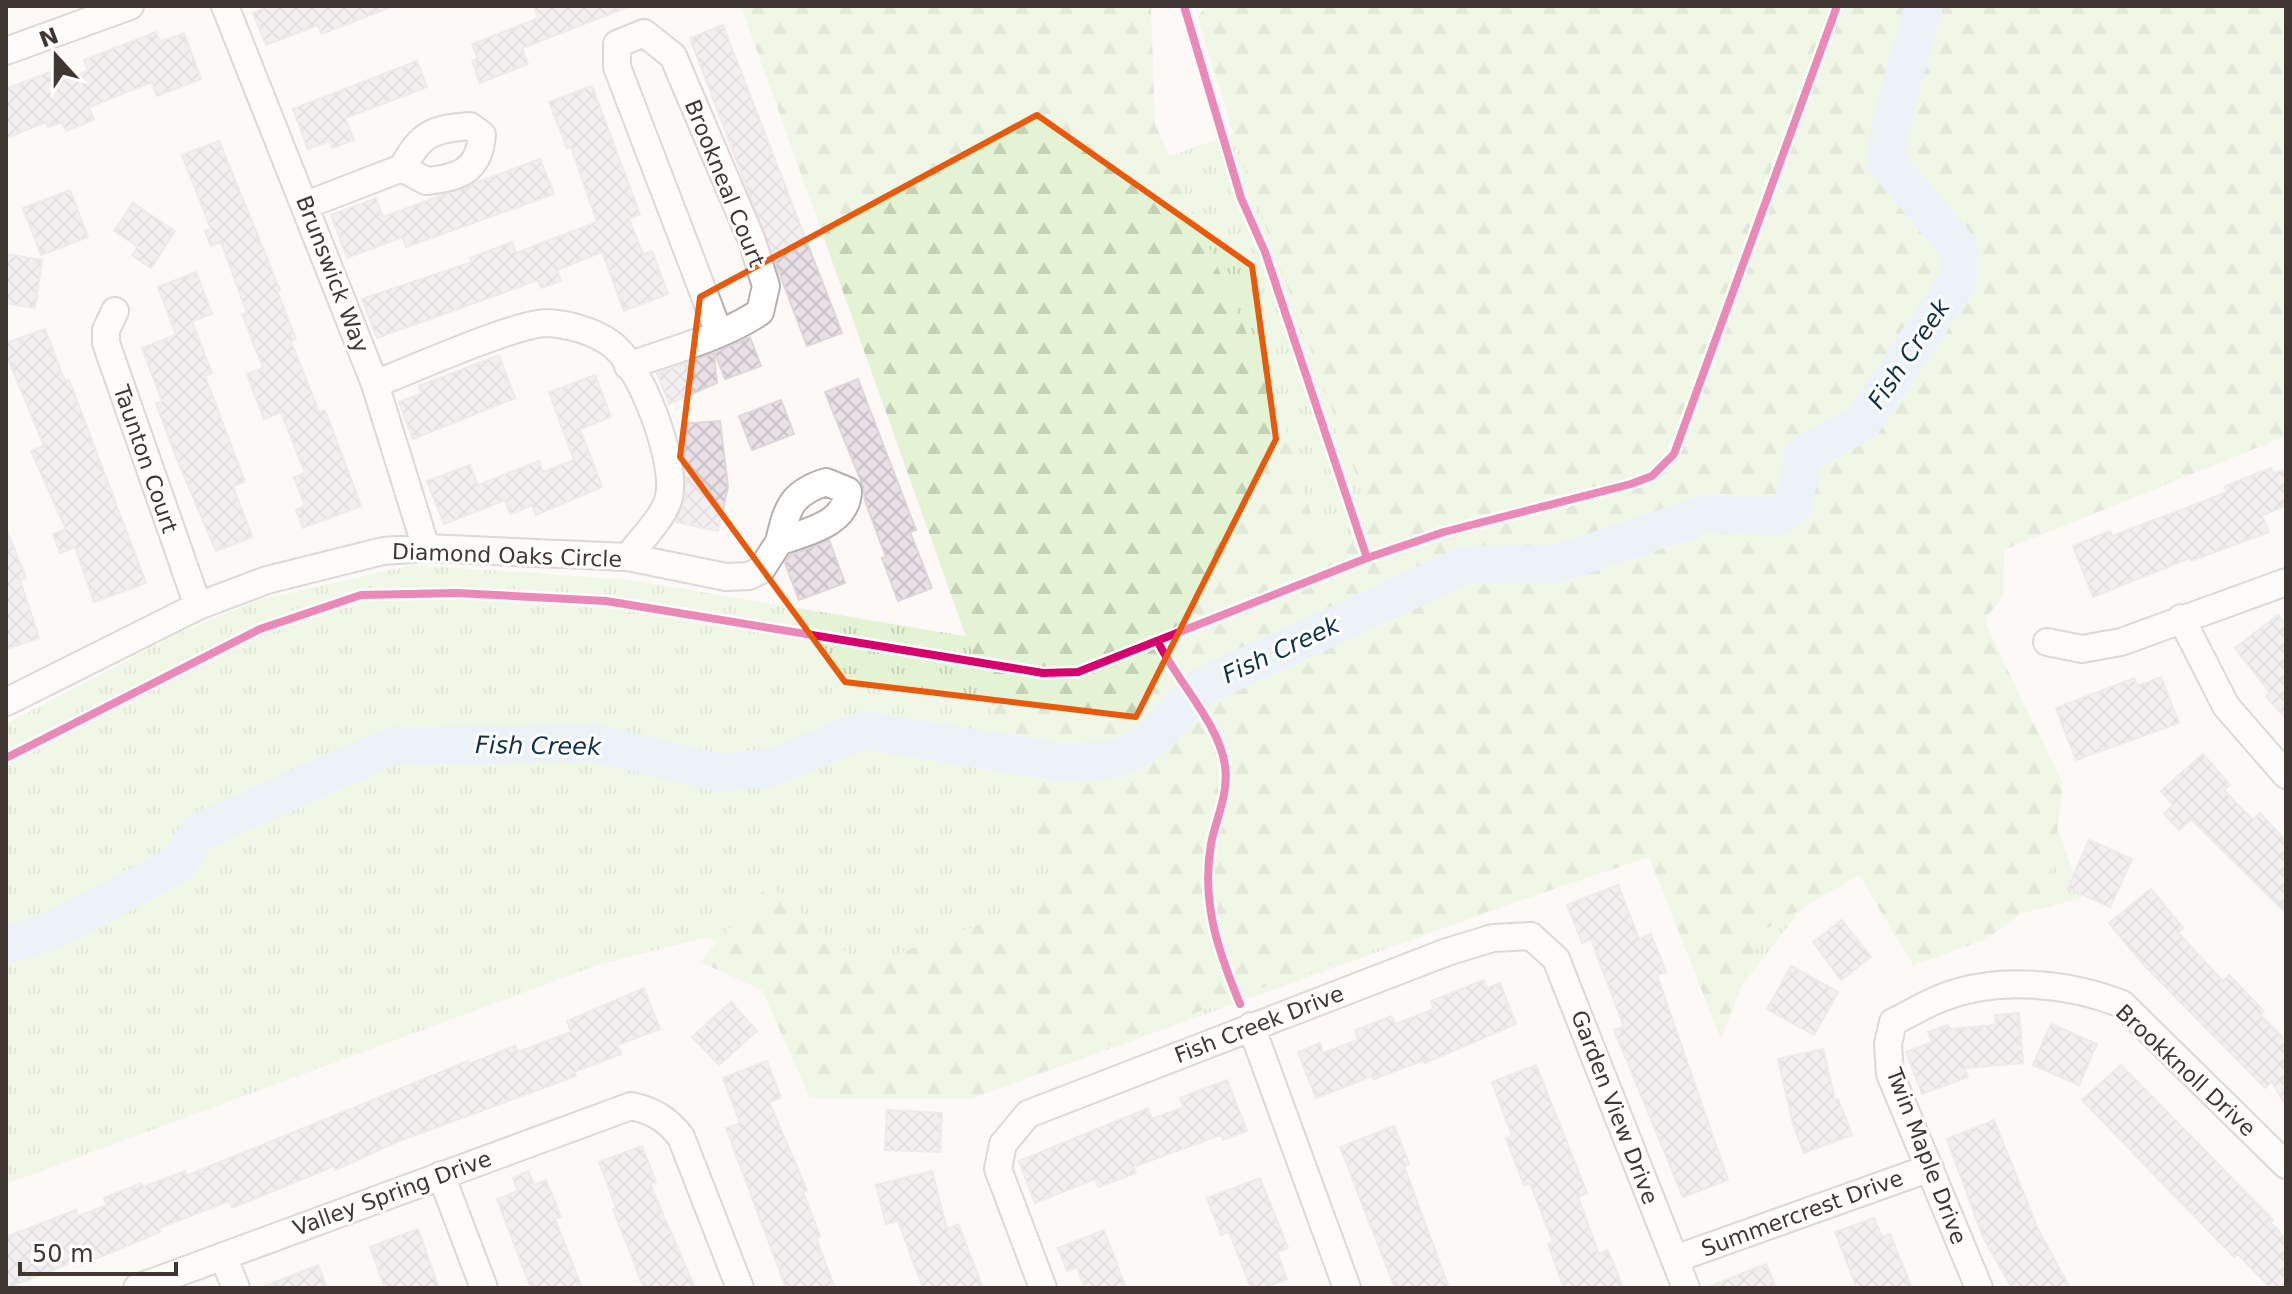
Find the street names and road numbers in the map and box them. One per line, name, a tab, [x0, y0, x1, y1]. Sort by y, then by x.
street label: Brookneal Court	[680, 96, 770, 271]
street label: Brunswick Way	[291, 192, 374, 356]
street label: Taunton Court	[108, 381, 183, 537]
street label: Diamond Oaks Circle	[392, 539, 622, 572]
street label: Fish Creek Drive	[1171, 981, 1347, 1068]
street label: Brookknoll Drive	[2111, 999, 2260, 1141]
street label: Garden View Drive	[1566, 1007, 1663, 1208]
street label: Twin Maple Drive	[1881, 1064, 1972, 1248]
street label: Valley Spring Drive	[290, 1146, 495, 1241]
street label: Summercrest Drive	[1698, 1165, 1906, 1262]

